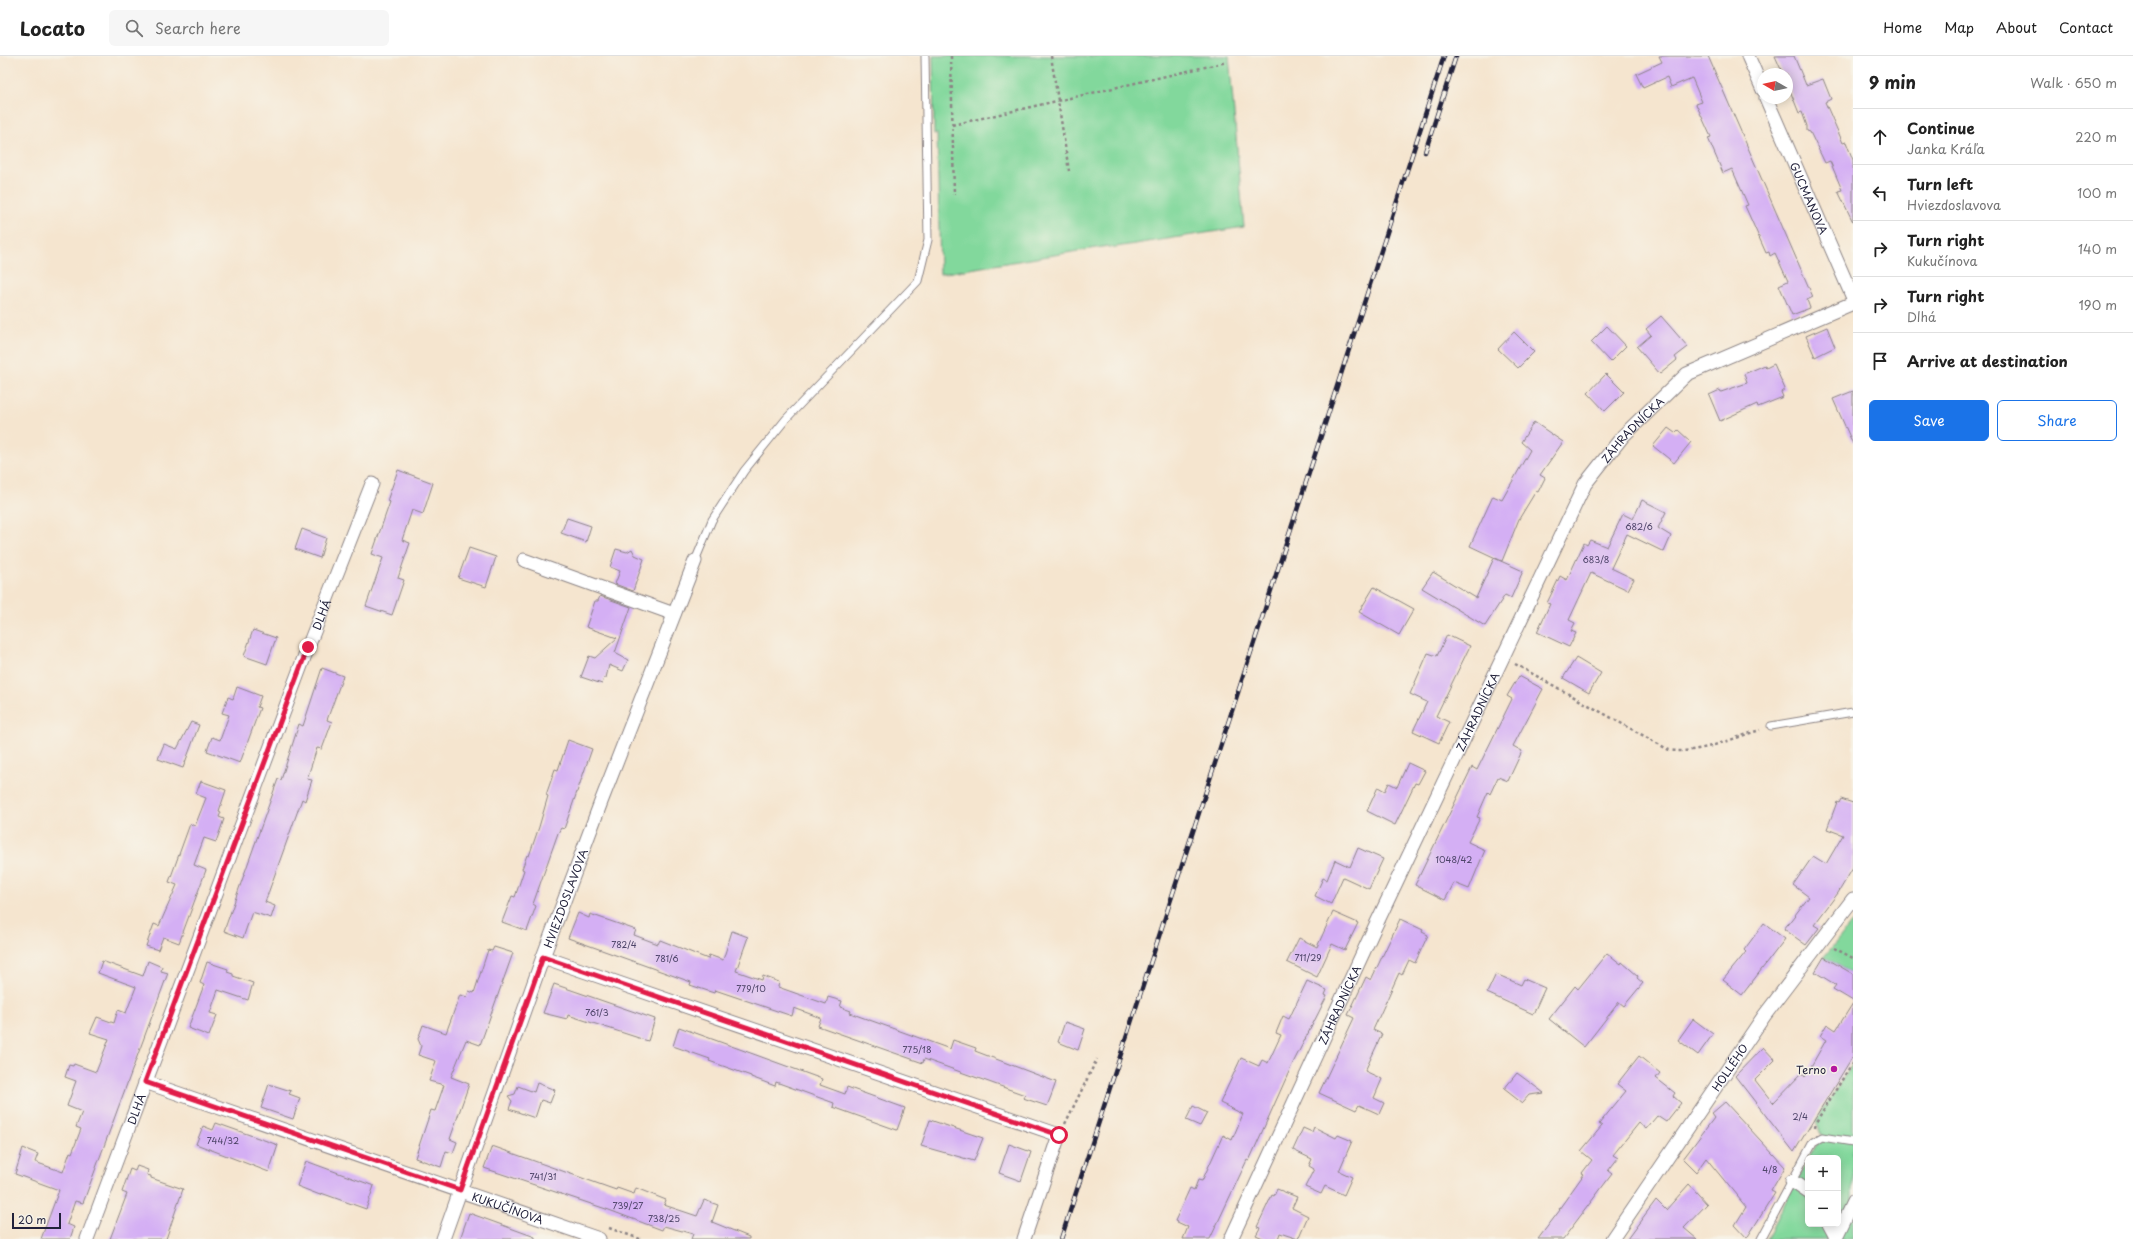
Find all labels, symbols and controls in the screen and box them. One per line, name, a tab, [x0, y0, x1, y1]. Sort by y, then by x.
search box	[109, 10, 389, 46]
text: Locato	[20, 14, 85, 42]
text: Search here	[155, 16, 241, 39]
icon: search	[123, 17, 145, 39]
text: Home	[1883, 17, 1922, 38]
text: Map	[1944, 17, 1974, 38]
text: About	[1996, 17, 2037, 38]
text: Contact	[2059, 17, 2113, 38]
north arrow	[1757, 68, 1793, 104]
text: 9 min	[1869, 69, 1916, 95]
text: Walk · 650 m	[2030, 73, 2117, 92]
text: Continue	[1907, 116, 1975, 139]
icon: ahead	[1869, 126, 1891, 148]
text: 220 m	[2075, 127, 2117, 146]
text: Janka Kráľa	[1907, 139, 1985, 158]
street label: GUCMANOVA	[1786, 159, 1833, 237]
text: Turn left	[1907, 172, 1973, 195]
icon: left	[1869, 182, 1891, 204]
text: 100 m	[2077, 183, 2117, 202]
text: Hviezdoslavova	[1907, 195, 2001, 214]
text: Turn right	[1907, 228, 1984, 251]
icon: right	[1869, 238, 1891, 260]
text: 140 m	[2078, 239, 2117, 258]
text: Kukučínova	[1907, 251, 1977, 270]
text: Turn right	[1907, 284, 1984, 307]
icon: right	[1869, 294, 1891, 316]
text: 190 m	[2078, 295, 2117, 314]
text: Dlhá	[1907, 307, 1936, 326]
text: Arrive at destination	[1907, 349, 2068, 372]
icon: arrive	[1869, 350, 1891, 372]
street label: ZÁHRADNÍCKA	[1597, 392, 1668, 466]
button: Save	[1869, 400, 1989, 441]
button: Share	[1997, 400, 2117, 441]
house number: 682/6	[1625, 519, 1653, 533]
house number: 683/8	[1583, 552, 1609, 566]
street label: DLHÁ	[307, 596, 335, 632]
route end	[299, 638, 317, 656]
street label: ZÁHRADNÍCKA	[1451, 669, 1503, 754]
street label: HVIEZDOSLAVOVA	[539, 846, 591, 950]
house number: 1048/42	[1436, 852, 1472, 866]
house number: 782/4	[611, 937, 637, 951]
house number: 711/29	[1295, 950, 1321, 964]
house number: 781/6	[655, 951, 679, 965]
street label: ZÁHRADNÍCKA	[1313, 962, 1365, 1047]
house number: 779/10	[736, 981, 766, 995]
house number: 761/3	[585, 1005, 609, 1019]
street label: HOLLÉHO	[1707, 1040, 1751, 1094]
house number: 775/18	[902, 1042, 932, 1056]
place label: Terno	[1796, 1061, 1826, 1078]
marker: Terno	[1829, 1064, 1839, 1074]
street label: DLHÁ	[122, 1091, 149, 1127]
house number: 2/4	[1792, 1109, 1808, 1123]
route start	[1050, 1126, 1068, 1144]
house number: 744/32	[207, 1133, 239, 1147]
map controls	[1805, 1155, 1841, 1227]
button: +	[1805, 1155, 1841, 1191]
house number: 4/8	[1762, 1162, 1778, 1176]
house number: 741/31	[529, 1169, 557, 1183]
street label: KUKUČÍNOVA	[470, 1187, 547, 1228]
button: −	[1805, 1191, 1841, 1227]
house number: 739/27	[613, 1198, 643, 1212]
scale bar	[12, 1211, 61, 1230]
text: 20 m	[18, 1211, 46, 1228]
house number: 738/25	[648, 1211, 680, 1225]

